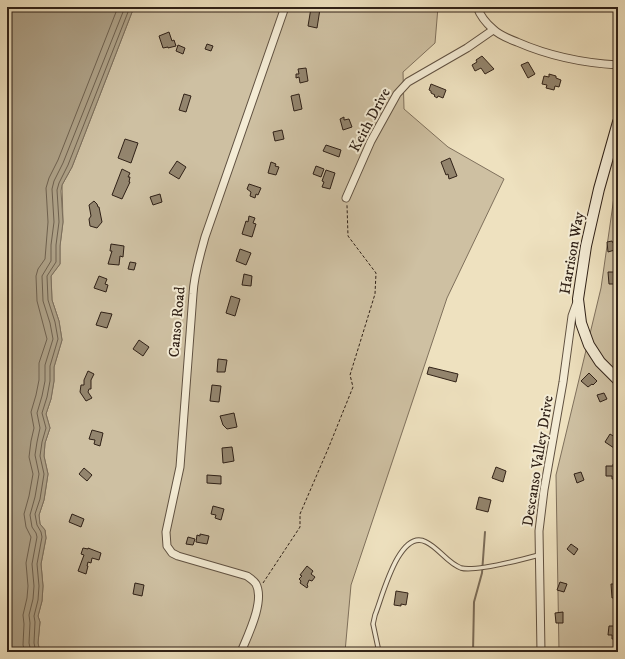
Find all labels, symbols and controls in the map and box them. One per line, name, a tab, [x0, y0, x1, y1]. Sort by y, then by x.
street label: Keith Drive	[345, 85, 395, 155]
street label: Harrison Way	[555, 209, 589, 296]
street label: Canso Road	[164, 285, 190, 358]
street label: Descanso Valley Drive	[518, 394, 558, 528]

